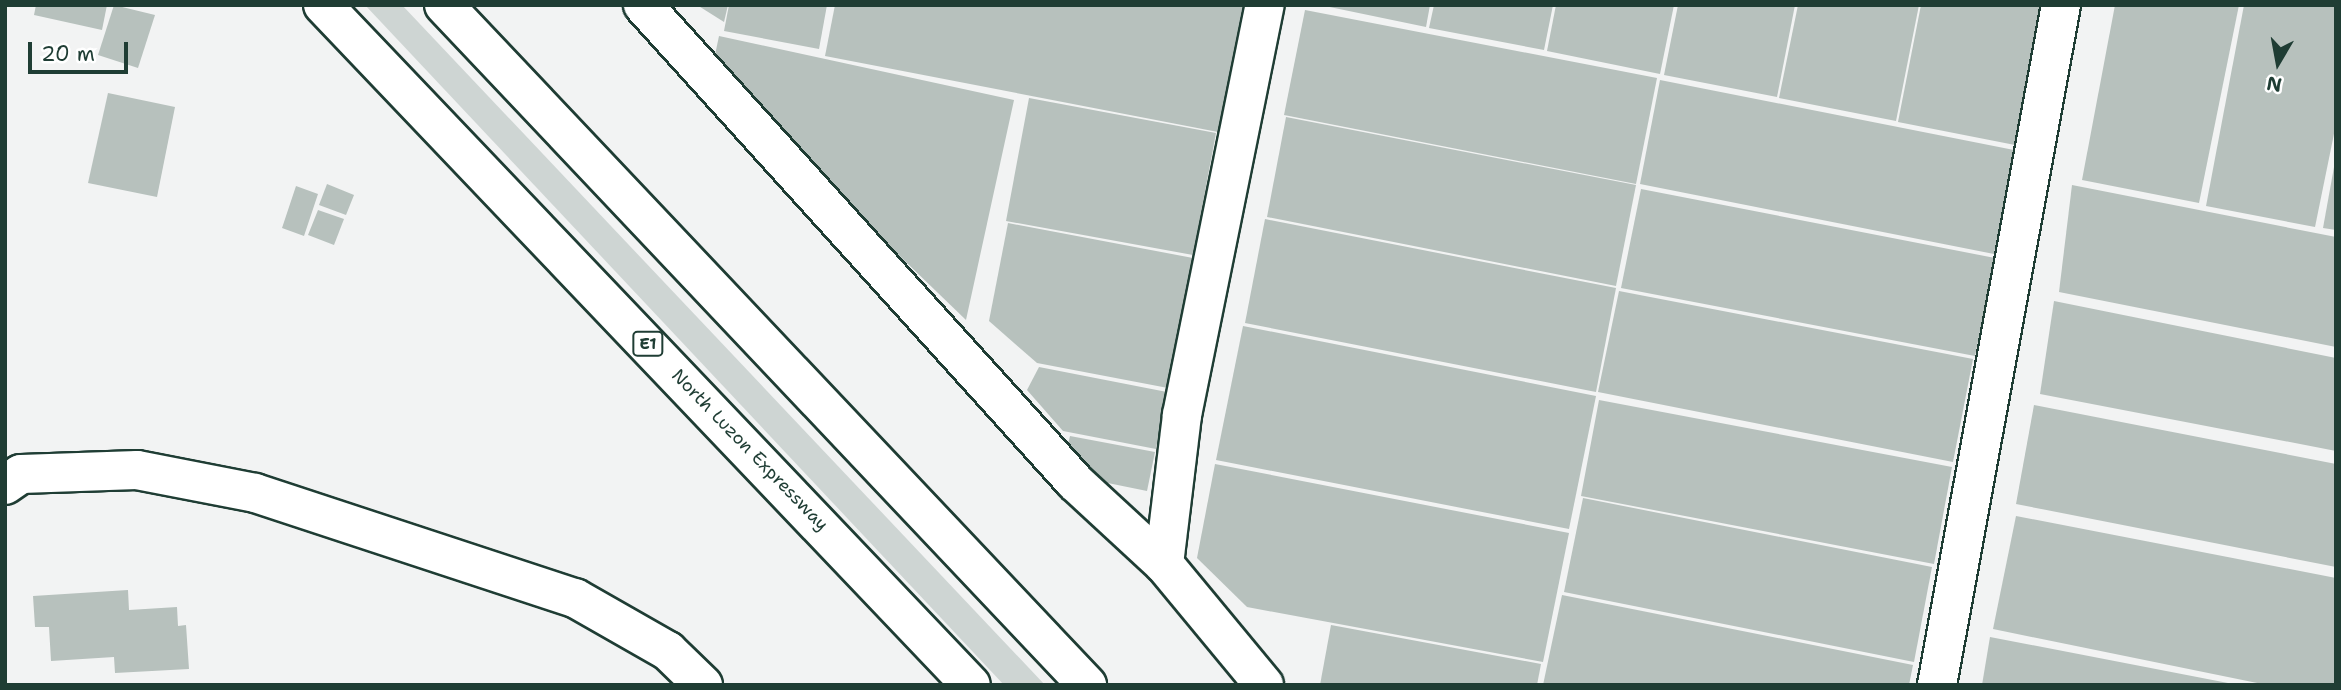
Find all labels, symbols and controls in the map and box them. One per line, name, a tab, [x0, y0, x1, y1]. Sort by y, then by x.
scale bar	[32, 28, 131, 72]
north arrow	[2243, 28, 2313, 98]
text: 20 m	[41, 40, 95, 68]
text: N	[2265, 71, 2284, 98]
road number: E1	[632, 332, 664, 356]
street label: North Luzon Expressway	[667, 365, 833, 535]

